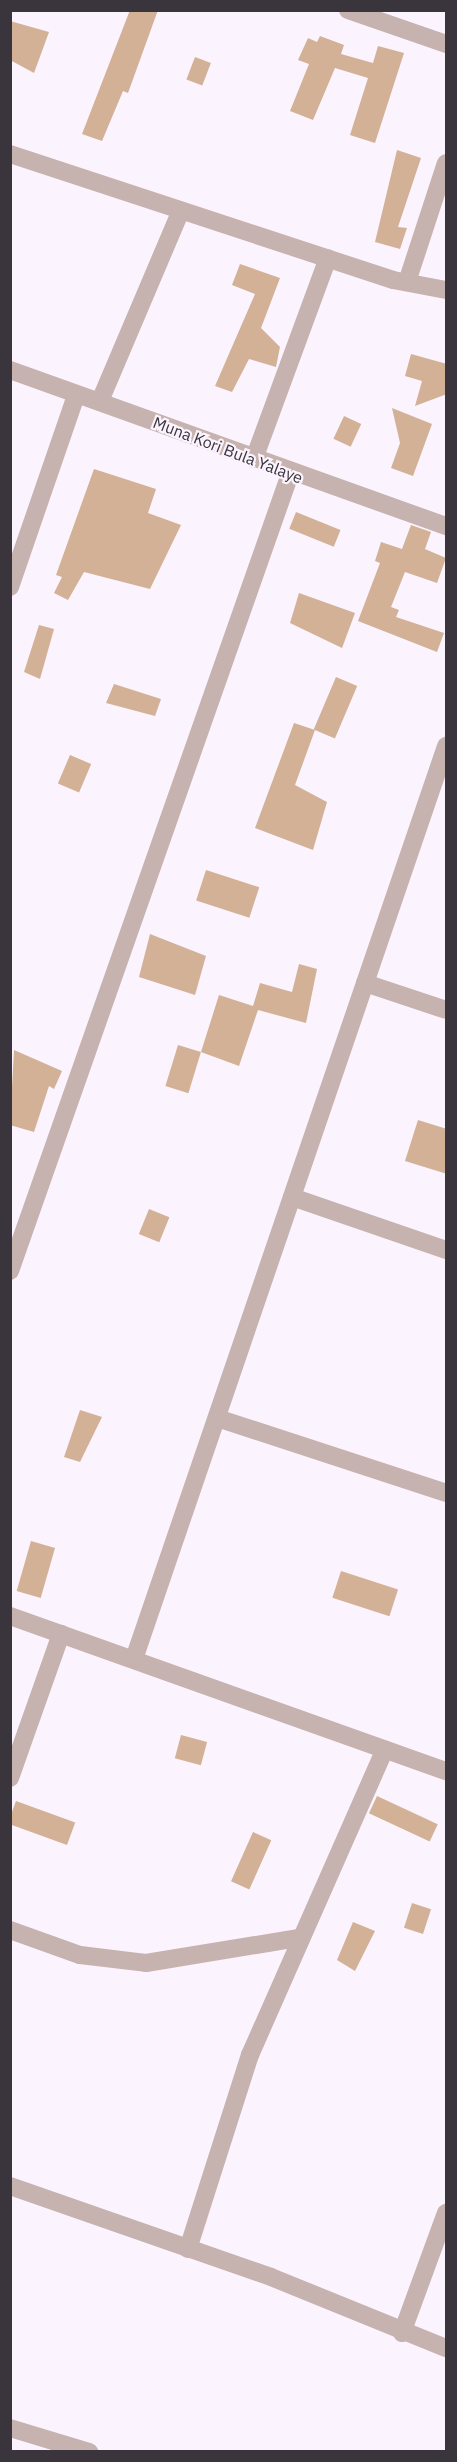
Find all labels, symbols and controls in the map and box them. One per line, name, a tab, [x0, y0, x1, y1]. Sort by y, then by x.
street label: Muna Kori Bula Yalaye	[150, 413, 306, 487]

